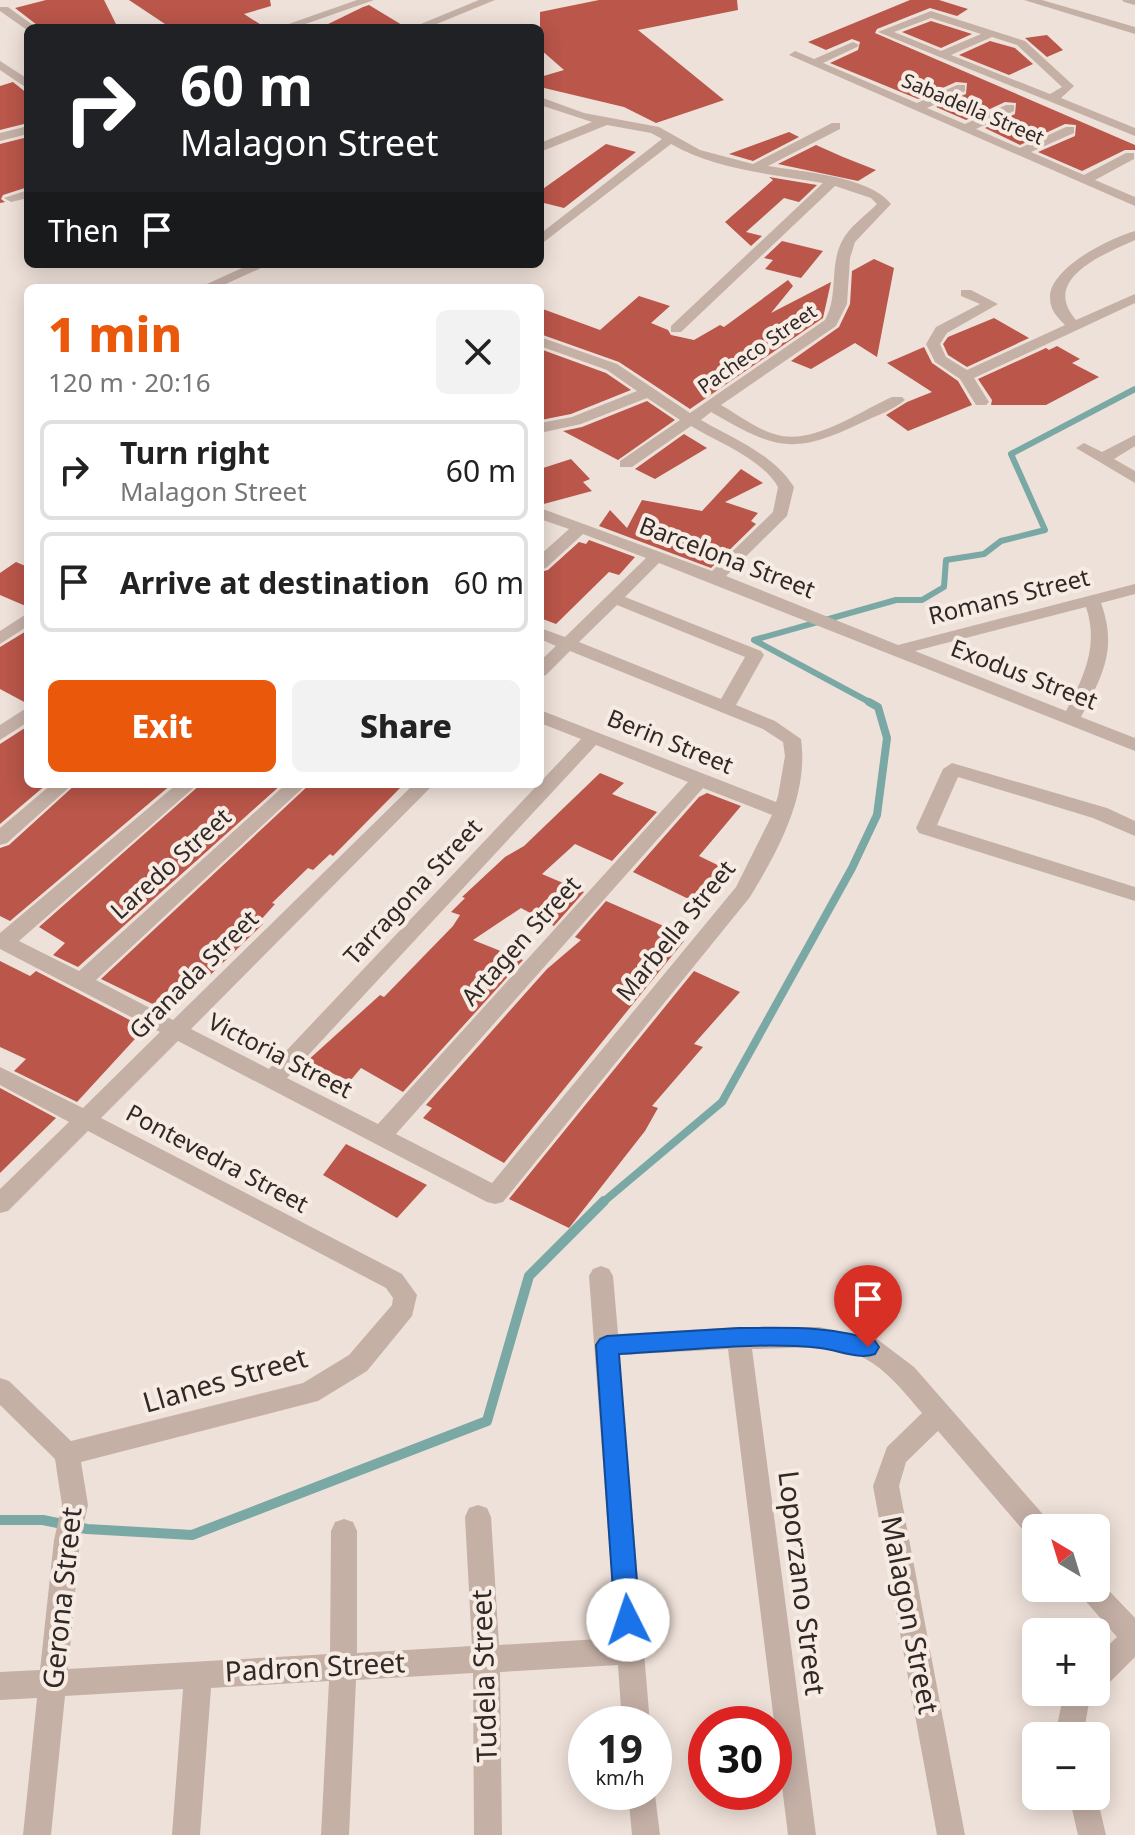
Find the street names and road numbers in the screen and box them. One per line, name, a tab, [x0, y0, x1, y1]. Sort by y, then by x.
street label: Sabadella Street	[898, 66, 1048, 151]
street label: Pacheco Street	[692, 298, 822, 400]
street label: Barcelona Street	[635, 508, 820, 605]
street label: Romans Street	[925, 560, 1093, 632]
street label: Exodus Street	[947, 631, 1103, 717]
street label: Berin Street	[603, 700, 739, 781]
street label: Laredo Street	[103, 800, 238, 926]
street label: Tarragona Street	[336, 811, 488, 971]
street label: Marbella Street	[608, 852, 742, 1007]
street label: Artagen Street	[453, 868, 587, 1012]
street label: Granada Street	[121, 902, 265, 1046]
street label: Victoria Street	[203, 1004, 359, 1105]
street label: Pontevedra Street	[121, 1096, 315, 1220]
street label: Llanes Street	[138, 1337, 311, 1421]
street label: Loporzano Street	[770, 1468, 836, 1697]
street label: Gerona Street	[33, 1505, 89, 1691]
street label: Malagon Street	[873, 1513, 949, 1717]
street label: Tudela Street	[461, 1589, 505, 1763]
street label: Padron Street	[224, 1642, 406, 1690]

